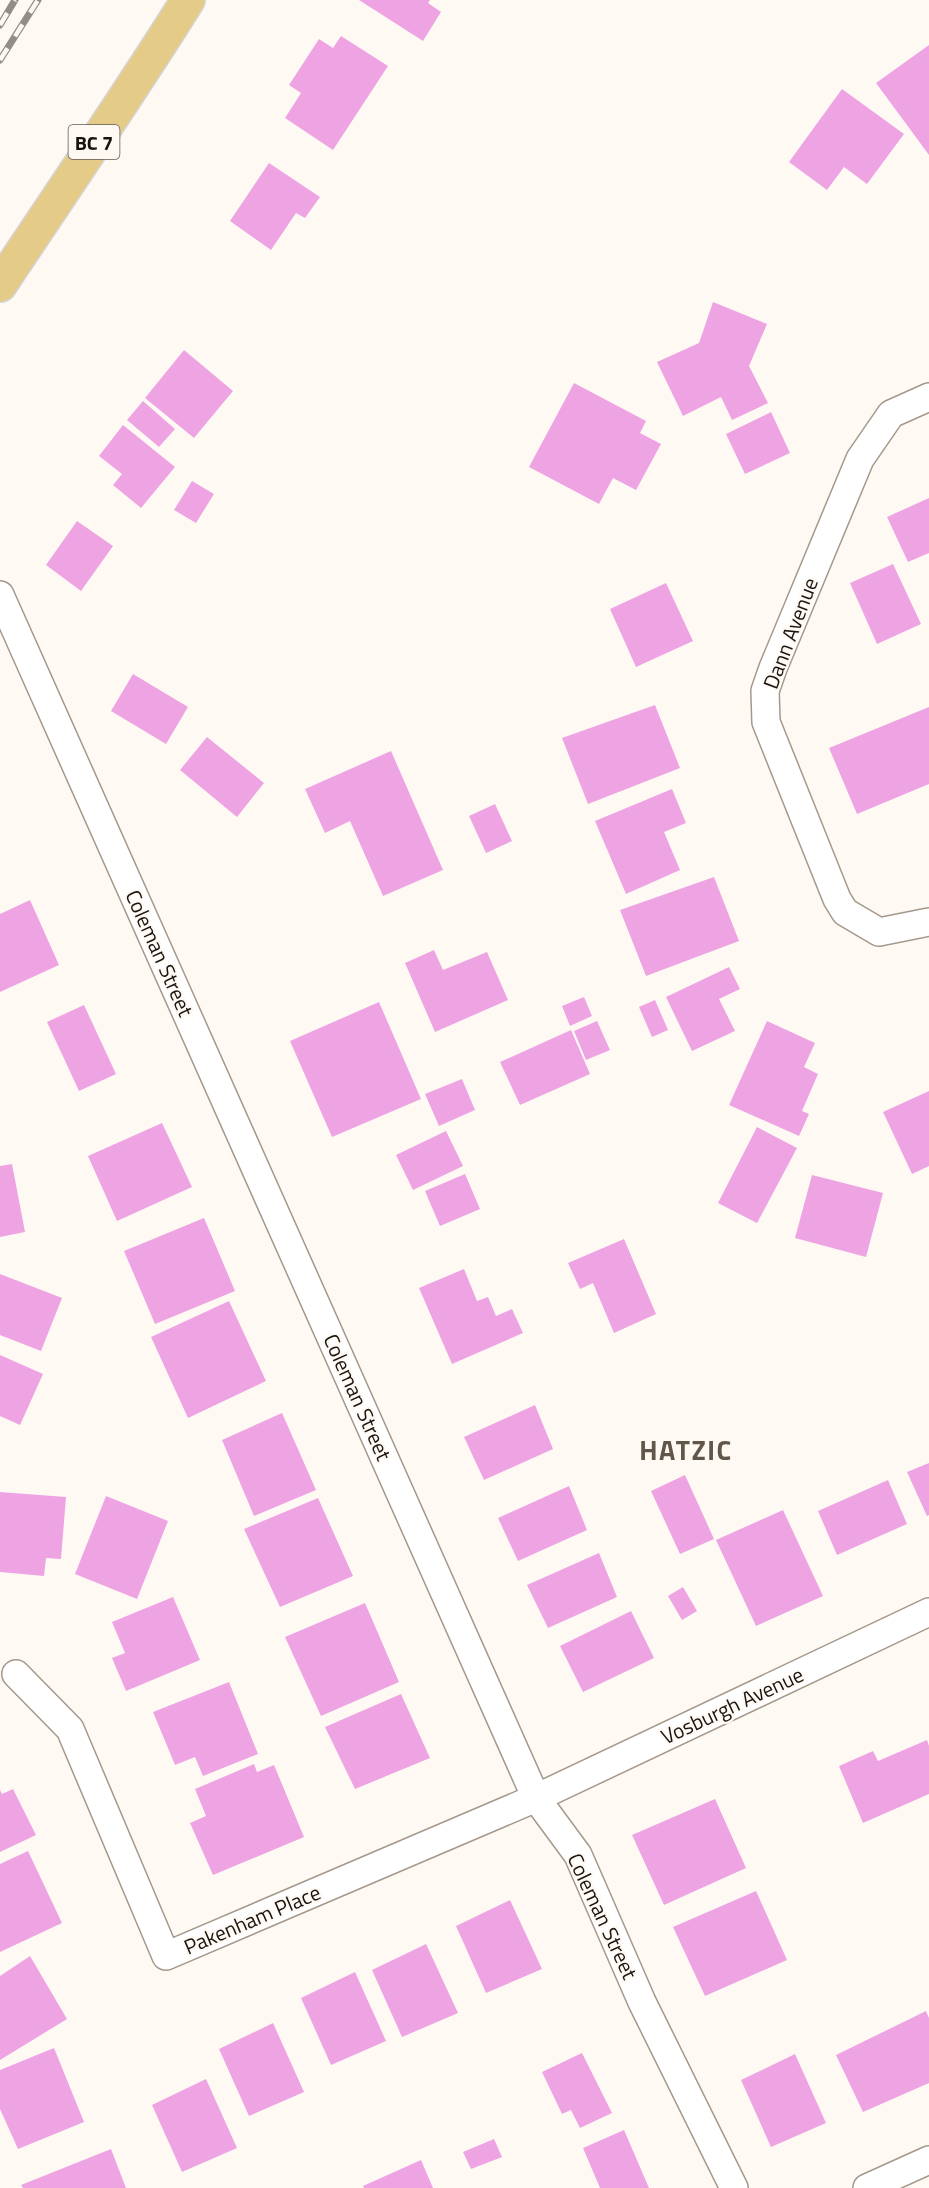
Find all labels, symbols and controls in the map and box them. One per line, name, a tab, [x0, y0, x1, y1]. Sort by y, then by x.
road number: BC 7	[68, 125, 119, 159]
street label: Dann Avenue	[754, 573, 826, 693]
street label: Coleman Street	[118, 884, 203, 1022]
street label: Coleman Street	[316, 1328, 401, 1466]
district label: HATZIC	[639, 1429, 733, 1470]
street label: Vosburgh Avenue	[655, 1658, 809, 1752]
street label: Coleman Street	[560, 1848, 646, 1985]
street label: Pakenham Place	[179, 1876, 325, 1962]

